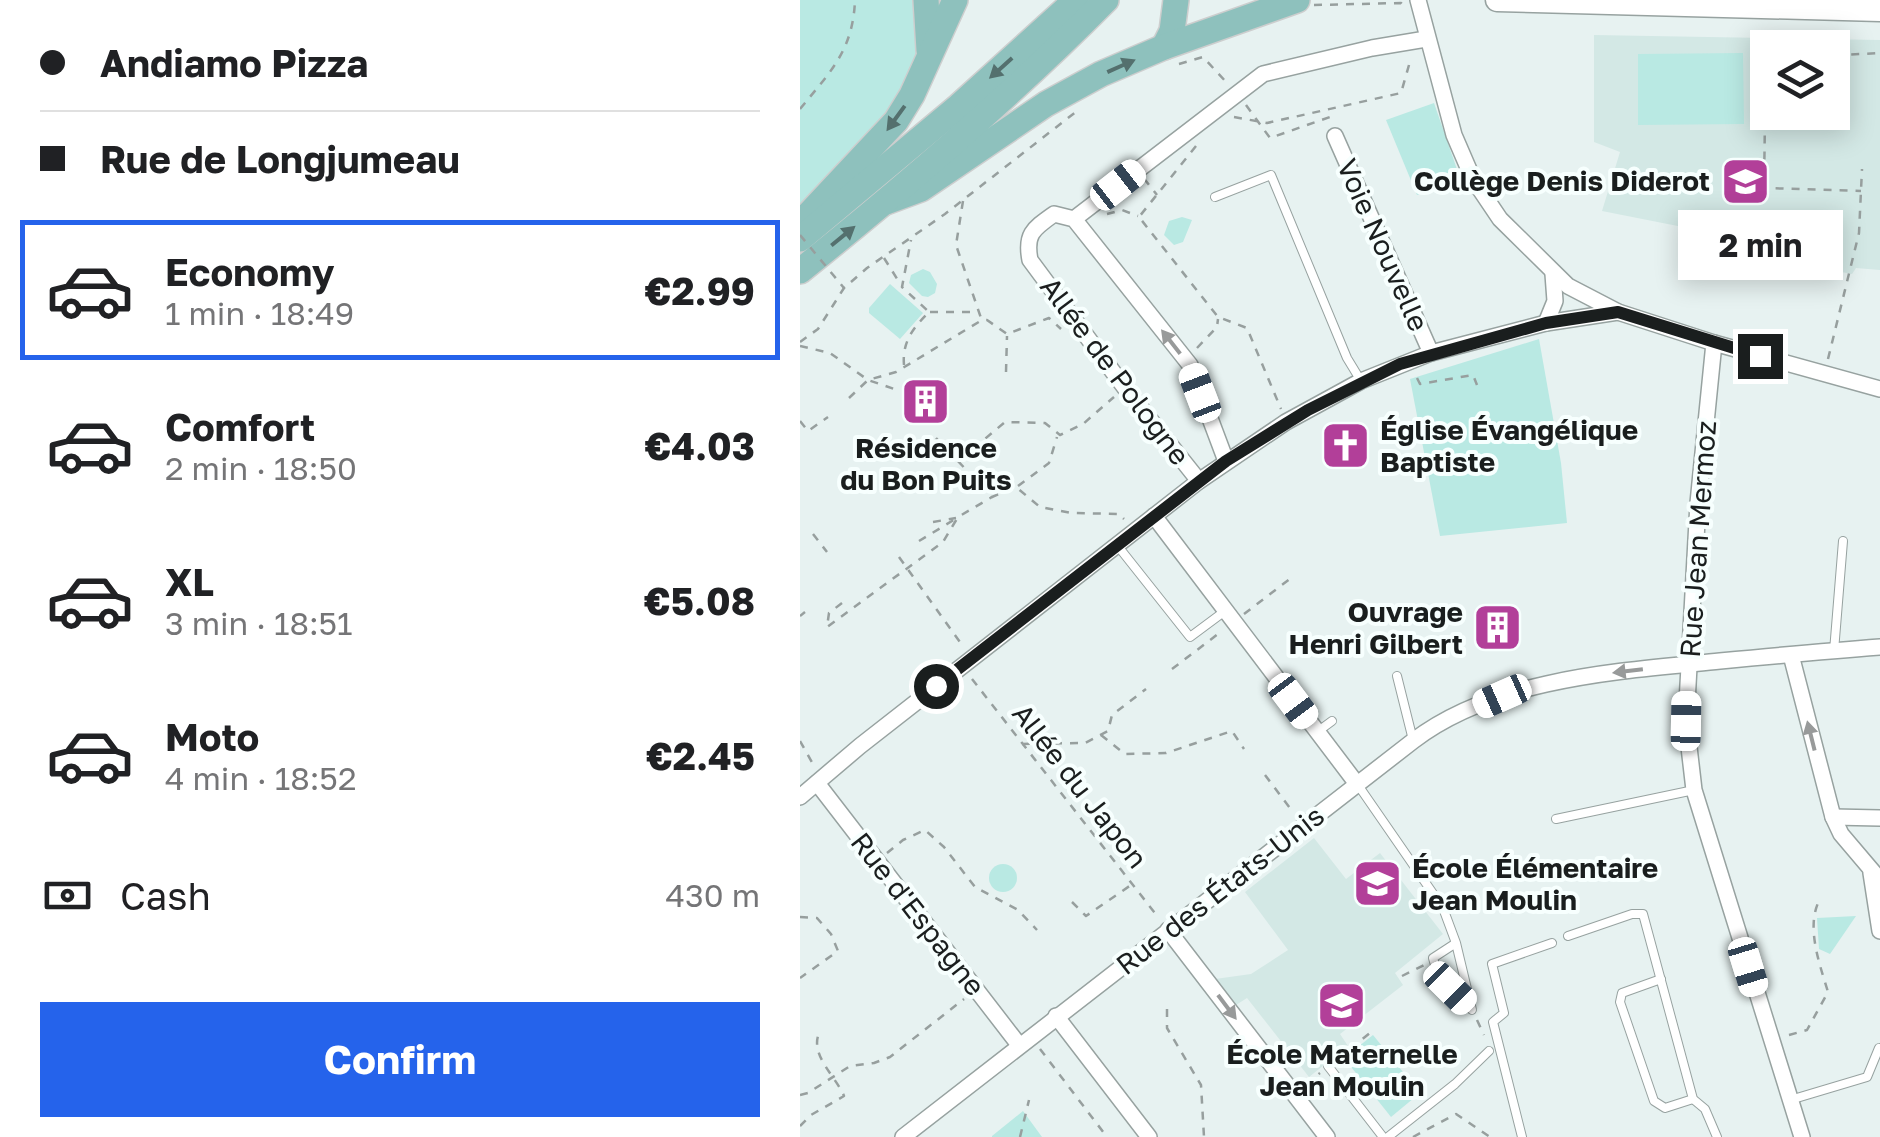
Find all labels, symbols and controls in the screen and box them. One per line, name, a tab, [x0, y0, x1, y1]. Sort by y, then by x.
map controls	[1750, 30, 1850, 130]
button: layers	[1750, 30, 1850, 130]
text: Andiamo Pizza	[100, 40, 368, 85]
one-way arrow	[989, 57, 1014, 79]
one-way arrow	[1106, 58, 1136, 74]
one-way arrow	[887, 105, 906, 131]
text: Rue de Longjumeau	[100, 136, 460, 181]
street label: Voie Nouvelle	[1331, 154, 1436, 336]
car	[1085, 155, 1151, 215]
school or university icon: Collège Denis Diderot	[1719, 155, 1771, 207]
place label: Collège Denis Diderot	[1414, 164, 1710, 197]
callout: 2 min	[1678, 211, 1842, 281]
one-way arrow	[831, 226, 856, 247]
text: 2 min	[1719, 226, 1802, 264]
icon: car	[45, 245, 135, 335]
text: Economy	[165, 249, 334, 294]
text: €2.99	[645, 268, 755, 313]
street label: Allée de Pologne	[1034, 270, 1197, 471]
text: 1 min · 18:49	[165, 294, 354, 332]
one-way arrow	[1161, 329, 1182, 355]
route end	[1738, 334, 1783, 379]
car	[1175, 360, 1225, 426]
building icon: Résidence du Bon Puits	[900, 375, 952, 427]
icon: car	[45, 400, 135, 490]
text: Comfort	[165, 404, 315, 449]
place label: Église Évangélique Baptiste	[1380, 413, 1638, 478]
street label: Rue Jean Mermoz	[1673, 419, 1722, 659]
church icon: Église Évangélique Baptiste	[1319, 420, 1371, 472]
text: €4.03	[644, 423, 755, 468]
place label: Résidence du Bon Puits	[840, 431, 1012, 496]
text: 2 min · 18:50	[165, 449, 357, 487]
icon: car	[45, 555, 135, 645]
text: XL	[165, 559, 214, 604]
text: €5.08	[644, 578, 755, 623]
place label: Ouvrage Henri Gilbert	[1289, 595, 1463, 660]
building icon: Ouvrage Henri Gilbert	[1472, 602, 1524, 654]
text: 3 min · 18:51	[165, 604, 353, 642]
one-way arrow	[1611, 663, 1643, 679]
route start	[914, 664, 959, 709]
car	[1263, 668, 1323, 734]
car	[1468, 670, 1536, 722]
car	[1670, 691, 1702, 751]
street label: Allée du Japon	[1006, 697, 1155, 874]
icon: car	[45, 710, 135, 800]
text: Moto	[165, 714, 259, 759]
one-way arrow	[1803, 720, 1819, 751]
text: €2.45	[646, 733, 755, 778]
text: 4 min · 18:52	[165, 759, 356, 797]
street label: Rue des États-Unis	[1109, 798, 1330, 981]
street label: Rue d'Espagne	[845, 826, 992, 1002]
place label: École Élémentaire Jean Moulin	[1412, 851, 1658, 916]
school or university icon: École Élémentaire Jean Moulin	[1351, 858, 1403, 910]
icon: cash	[40, 868, 95, 923]
text: Cash	[120, 873, 211, 918]
text: 430 m	[666, 876, 760, 914]
car	[1725, 934, 1771, 1000]
car	[1418, 956, 1482, 1020]
school or university icon: École Maternelle Jean Moulin	[1316, 980, 1368, 1032]
one-way arrow	[1216, 995, 1237, 1020]
button: Confirm	[40, 1002, 760, 1117]
place label: École Maternelle Jean Moulin	[1226, 1037, 1458, 1102]

